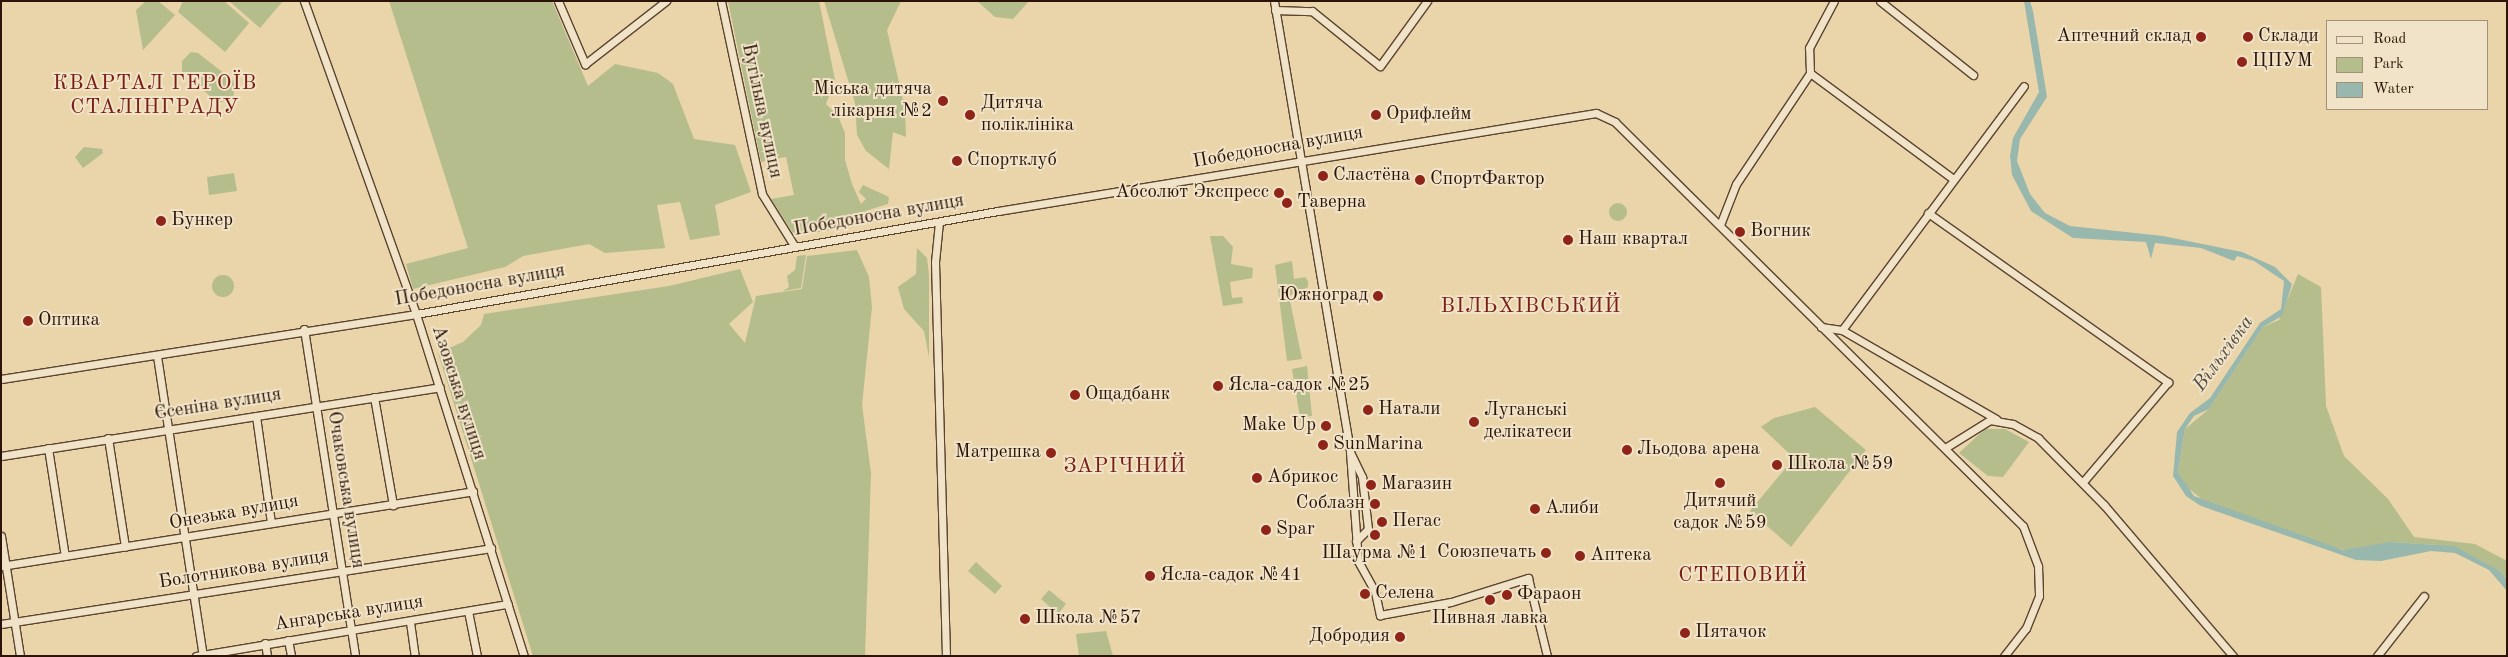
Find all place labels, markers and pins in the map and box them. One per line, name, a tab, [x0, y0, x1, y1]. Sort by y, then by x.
place label: Аптечний склад	[2057, 26, 2191, 48]
place label: Склади	[2258, 26, 2319, 48]
marker: Аптечний склад	[2195, 31, 2207, 43]
marker: Склади	[2242, 31, 2254, 43]
place label: ЦПУМ	[2252, 51, 2313, 73]
marker: ЦПУМ	[2236, 56, 2248, 68]
place label: Міська дитяча лікарня №2	[813, 79, 932, 123]
place label: Дитяча поліклініка	[981, 93, 1074, 137]
marker: Міська дитяча лікарня №2	[936, 94, 950, 108]
place label: Орифлейм	[1386, 104, 1471, 126]
marker: Дитяча поліклініка	[963, 108, 977, 122]
marker: Орифлейм	[1370, 109, 1382, 121]
place label: Спортклуб	[967, 150, 1057, 172]
marker: Спортклуб	[951, 155, 963, 167]
place label: Сластёна	[1333, 165, 1410, 187]
place label: СпортФактор	[1430, 169, 1544, 191]
marker: Сластёна	[1317, 170, 1329, 182]
marker: СпортФактор	[1414, 174, 1426, 186]
place label: Абсолют Экспресс	[1115, 182, 1269, 204]
marker: Абсолют Экспресс	[1273, 187, 1285, 199]
place label: Таверна	[1297, 192, 1366, 214]
marker: Таверна	[1281, 197, 1293, 209]
place label: Бункер	[171, 210, 233, 232]
marker: Бункер	[155, 215, 167, 227]
place label: Вогник	[1750, 221, 1811, 243]
marker: Вогник	[1734, 226, 1746, 238]
place label: Наш квартал	[1578, 229, 1688, 251]
marker: Наш квартал	[1562, 234, 1574, 246]
place label: Южноград	[1279, 285, 1368, 307]
marker: Южноград	[1372, 290, 1384, 302]
place label: Оптика	[38, 310, 100, 332]
marker: Оптика	[22, 315, 34, 327]
place label: Ясла-садок №25	[1228, 375, 1370, 397]
marker: Ясла-садок №25	[1212, 380, 1224, 392]
place label: Ощадбанк	[1085, 384, 1170, 406]
marker: Ощадбанк	[1069, 389, 1081, 401]
place label: Натали	[1378, 399, 1441, 421]
place label: Луганські делікатеси	[1484, 400, 1572, 444]
marker: Натали	[1362, 404, 1374, 416]
place label: Make Up	[1242, 415, 1316, 437]
marker: Луганські делікатеси	[1468, 416, 1480, 428]
marker: Make Up	[1320, 420, 1332, 432]
place label: SunMarina	[1333, 434, 1423, 456]
marker: SunMarina	[1317, 439, 1329, 451]
place label: Льодова арена	[1637, 439, 1760, 461]
place label: Матрешка	[955, 442, 1041, 464]
marker: Льодова арена	[1621, 444, 1633, 456]
marker: Матрешка	[1045, 447, 1057, 459]
place label: Школа №59	[1787, 454, 1894, 476]
marker: Школа №59	[1771, 459, 1783, 471]
place label: Абрикос	[1267, 467, 1338, 489]
marker: Абрикос	[1251, 472, 1263, 484]
place label: Магазин	[1381, 474, 1452, 496]
marker: Дитячий садок №59	[1714, 477, 1726, 489]
marker: Магазин	[1365, 479, 1377, 491]
place label: Дитячий садок №59	[1673, 491, 1767, 535]
place label: Соблазн	[1296, 493, 1365, 515]
marker: Соблазн	[1369, 498, 1381, 510]
place label: Алиби	[1545, 498, 1599, 520]
marker: Алиби	[1529, 503, 1541, 515]
place label: Пегас	[1392, 511, 1441, 533]
marker: Пегас	[1376, 516, 1388, 528]
place label: Spar	[1276, 519, 1315, 541]
marker: Spar	[1260, 524, 1272, 536]
marker: Шаурма №1	[1369, 529, 1381, 541]
place label: Союзпечать	[1437, 542, 1536, 564]
place label: Шаурма №1	[1321, 543, 1429, 565]
place label: Аптека	[1590, 545, 1652, 567]
marker: Союзпечать	[1540, 547, 1552, 559]
marker: Аптека	[1574, 550, 1586, 562]
place label: Ясла-садок №41	[1160, 565, 1302, 587]
marker: Ясла-садок №41	[1144, 570, 1156, 582]
place label: Селена	[1375, 583, 1435, 605]
place label: Фараон	[1517, 584, 1581, 606]
marker: Селена	[1359, 588, 1371, 600]
marker: Фараон	[1501, 589, 1513, 601]
marker: Пивная лавка	[1484, 594, 1496, 606]
place label: Школа №57	[1035, 608, 1142, 630]
place label: Пивная лавка	[1432, 608, 1548, 630]
marker: Школа №57	[1019, 613, 1031, 625]
place label: Пятачок	[1695, 622, 1767, 644]
place label: Добродия	[1309, 626, 1390, 648]
marker: Пятачок	[1679, 627, 1691, 639]
marker: Добродия	[1394, 631, 1406, 643]

